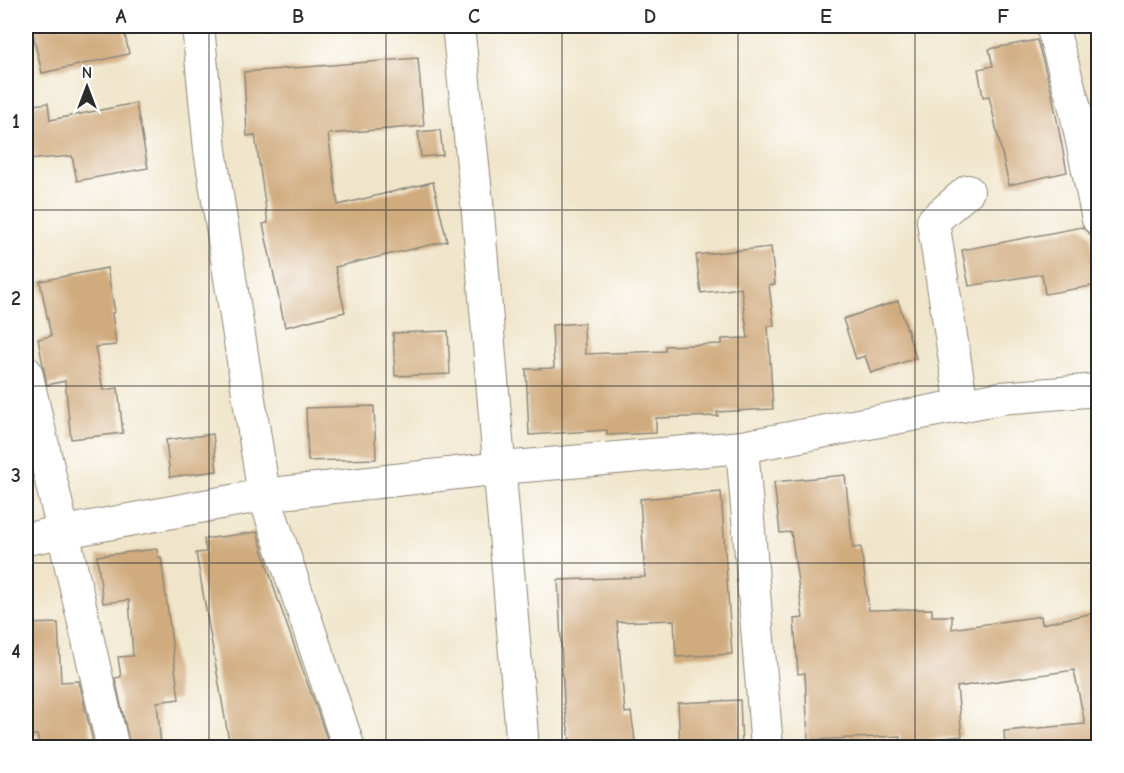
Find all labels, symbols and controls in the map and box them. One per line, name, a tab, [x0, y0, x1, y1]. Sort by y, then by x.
text: A	[115, 5, 127, 28]
text: B	[292, 5, 304, 28]
text: C	[468, 5, 480, 28]
text: D	[644, 5, 656, 28]
text: E	[820, 5, 832, 28]
text: F	[997, 5, 1009, 28]
north arrow	[57, 57, 117, 117]
text: N	[82, 64, 92, 82]
text: 1	[12, 110, 20, 133]
text: 2	[11, 287, 21, 310]
text: 3	[11, 464, 21, 487]
text: 4	[11, 640, 21, 663]

